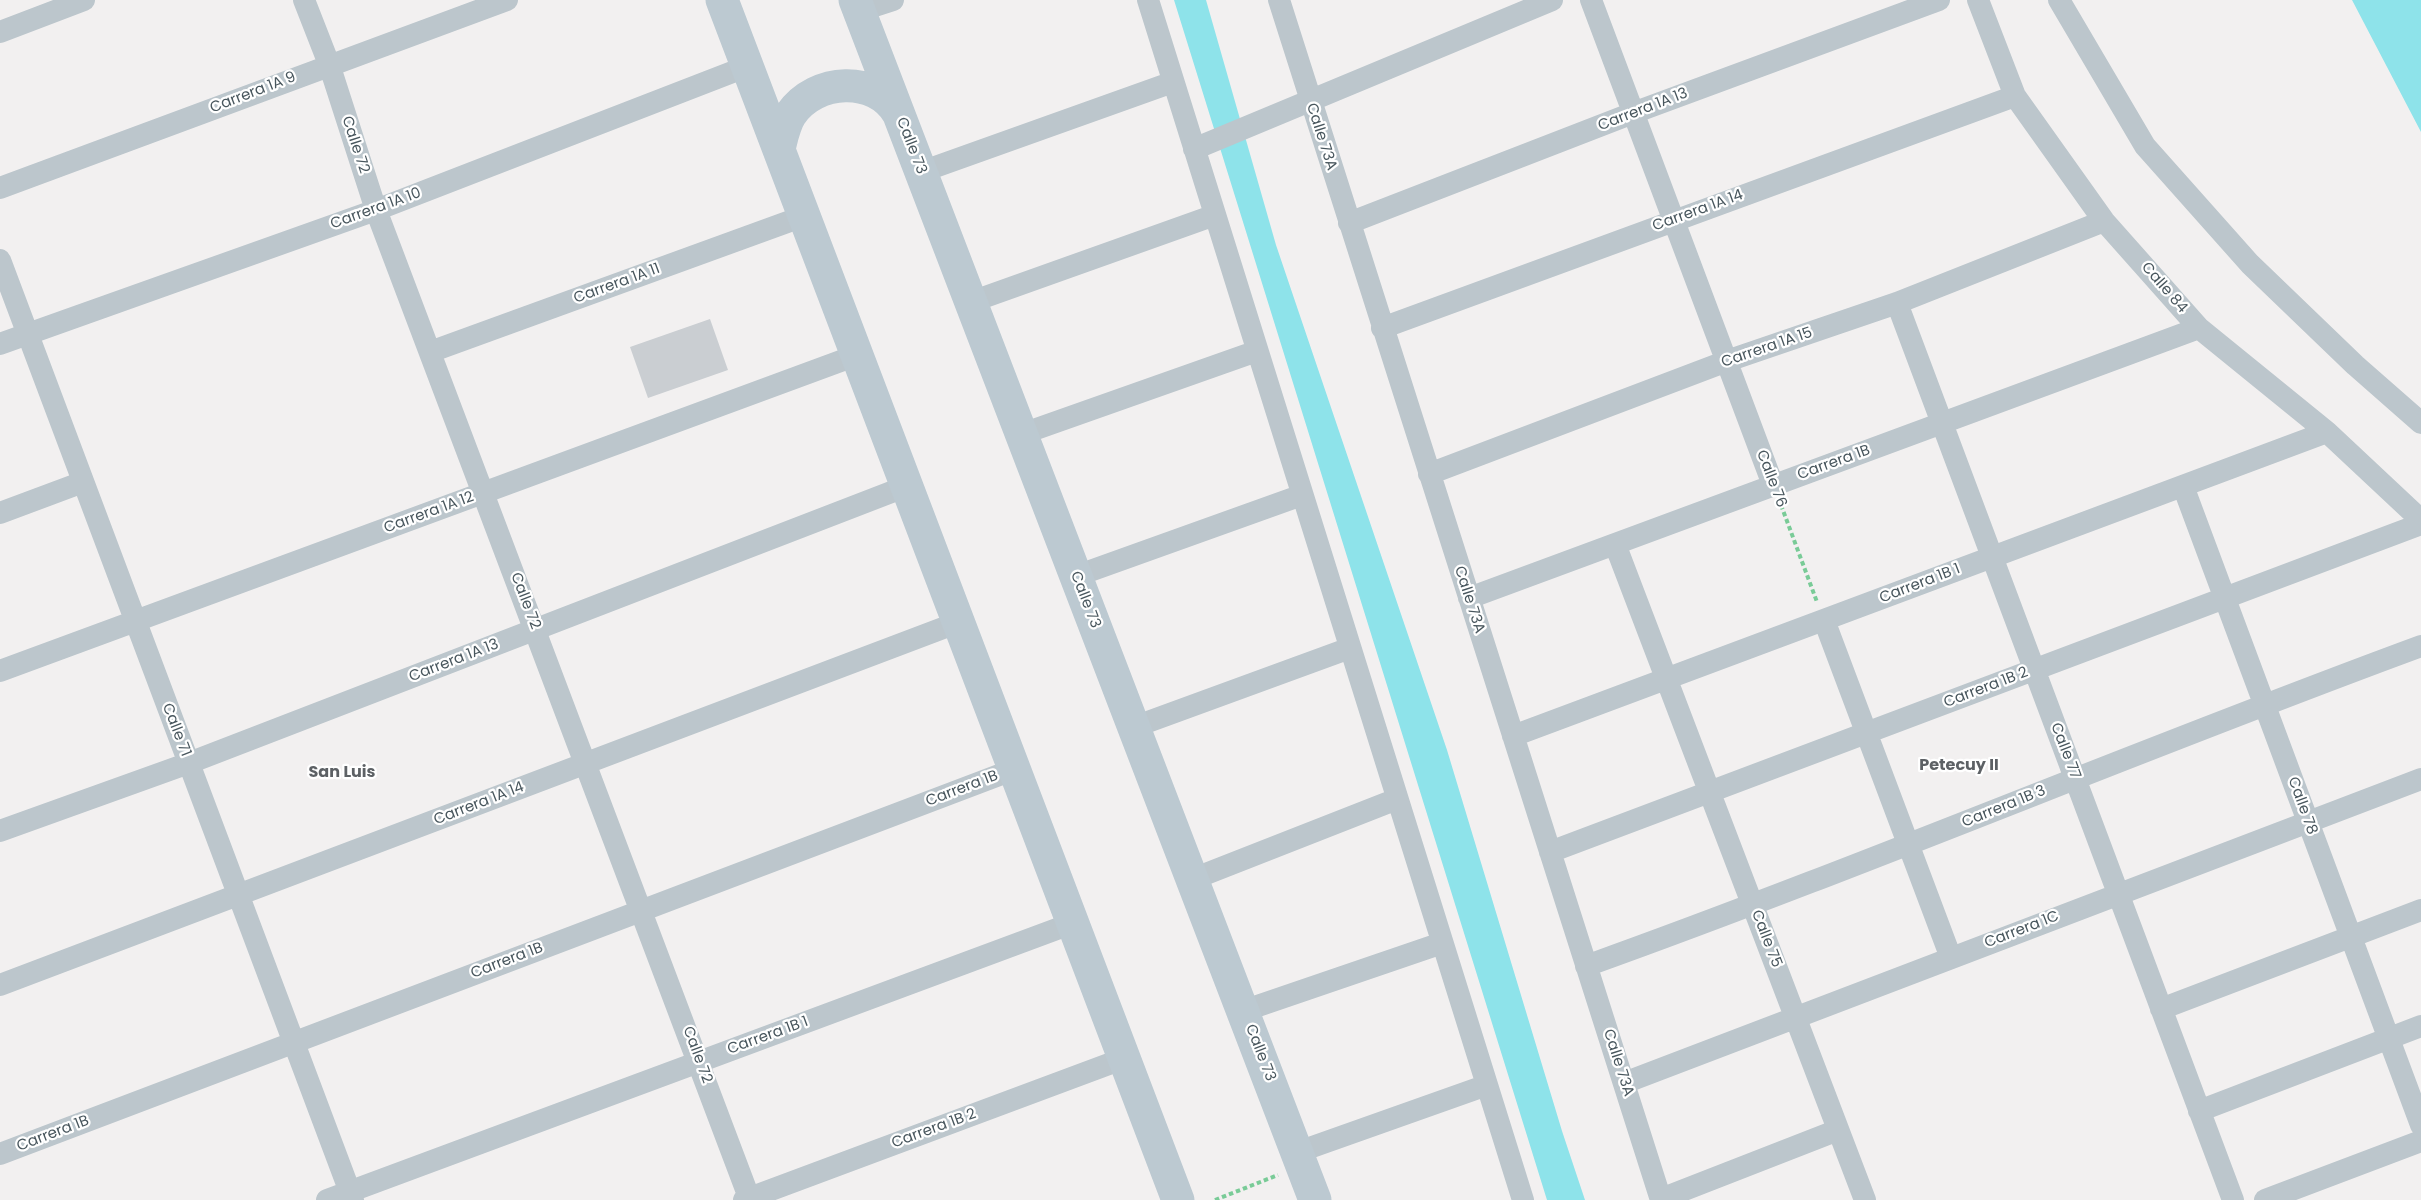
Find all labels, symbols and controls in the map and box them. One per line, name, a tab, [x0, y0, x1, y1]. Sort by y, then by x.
street label: Carrera 1A 9	[208, 68, 298, 118]
street label: Carrera 1A 13	[1596, 85, 1690, 135]
street label: Calle 73A	[1302, 101, 1340, 173]
street label: Calle 72	[337, 114, 373, 176]
street label: Calle 73	[892, 115, 930, 177]
street label: Carrera 1A 10	[328, 184, 424, 234]
street label: Carrera 1A 14	[1650, 186, 1746, 236]
street label: Calle 84	[2137, 259, 2191, 317]
street label: Carrera 1A 11	[571, 260, 663, 308]
street label: Carrera 1A 15	[1719, 324, 1815, 372]
street label: Carrera 1B	[1795, 442, 1873, 484]
street label: Calle 76	[1752, 448, 1790, 510]
street label: Carrera 1A 12	[382, 488, 476, 538]
street label: Carrera 1B 1	[1877, 560, 1963, 608]
street label: Calle 73A	[1450, 564, 1488, 636]
street label: Calle 73	[1066, 569, 1104, 631]
street label: Calle 72	[506, 570, 544, 632]
street label: Carrera 1A 13	[407, 636, 501, 686]
street label: Carrera 1B 2	[1941, 664, 2031, 712]
street label: Calle 71	[158, 701, 194, 759]
street label: Calle 77	[2046, 720, 2084, 782]
district label: Petecuy II	[1919, 756, 1999, 776]
district label: San Luis	[309, 763, 375, 783]
street label: Carrera 1B	[923, 767, 1001, 811]
street label: Calle 78	[2283, 775, 2321, 837]
street label: Carrera 1A 14	[431, 779, 527, 829]
street label: Carrera 1B 3	[1959, 782, 2049, 832]
street label: Calle 75	[1747, 908, 1785, 970]
street label: Carrera 1C	[1982, 908, 2062, 952]
street label: Carrera 1B	[468, 939, 546, 983]
street label: Carrera 1B 1	[725, 1013, 811, 1059]
street label: Calle 73	[1241, 1022, 1279, 1084]
street label: Calle 72	[678, 1024, 716, 1086]
street label: Calle 73A	[1599, 1027, 1637, 1099]
street label: Carrera 1B 2	[889, 1105, 979, 1153]
street label: Carrera 1B	[14, 1112, 92, 1156]

